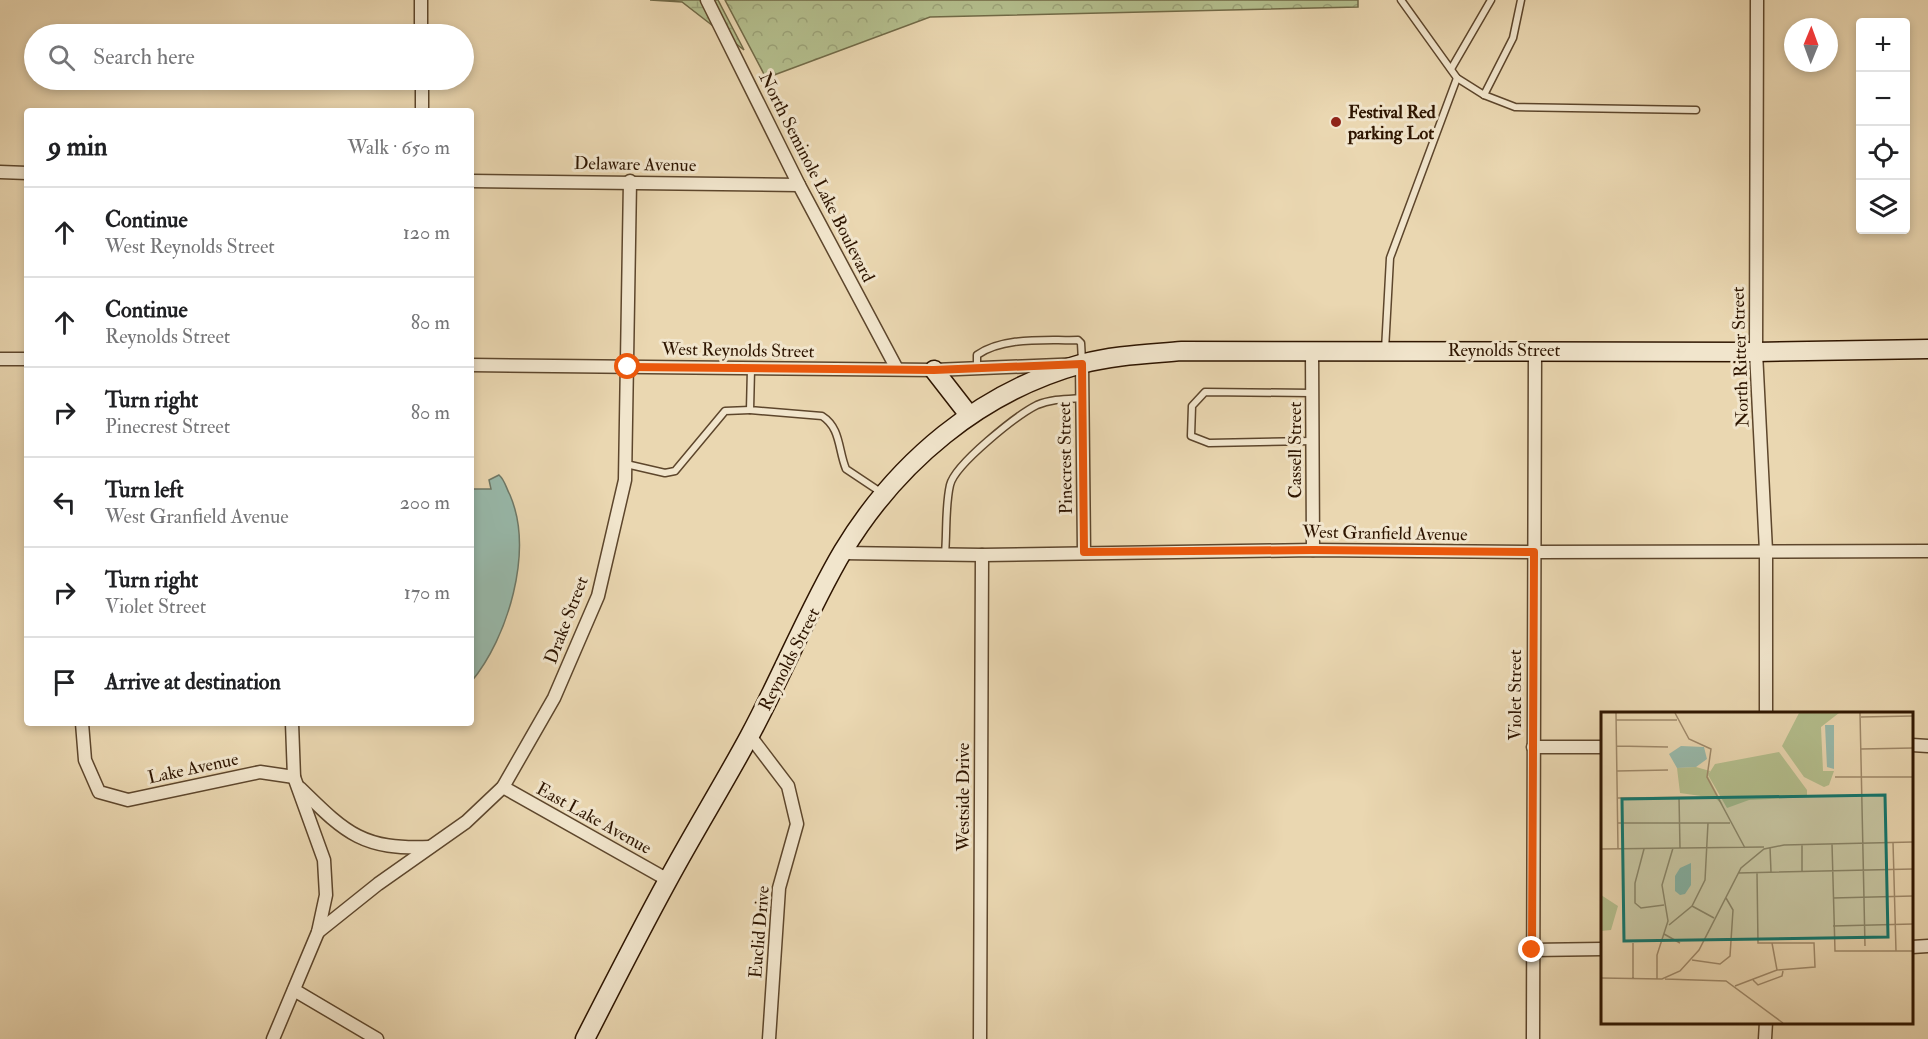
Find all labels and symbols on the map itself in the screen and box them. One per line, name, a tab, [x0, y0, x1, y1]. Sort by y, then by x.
north arrow	[1784, 18, 1838, 72]
street label: North Seminole Lake Boulevard	[754, 68, 880, 286]
place label: Festival Red parking Lot	[1347, 101, 1436, 145]
marker: Festival Red parking Lot	[1329, 115, 1343, 129]
street label: Delaware Avenue	[574, 152, 697, 177]
street label: North Ritter Street	[1727, 286, 1754, 428]
street label: West Reynolds Street	[660, 338, 815, 363]
street label: Reynolds Street	[1448, 339, 1561, 362]
route start	[614, 353, 640, 379]
street label: Pinecrest Street	[1053, 401, 1078, 515]
street label: Cassell Street	[1284, 401, 1307, 498]
street label: West Granfield Avenue	[1301, 521, 1468, 546]
street label: Drake Street	[539, 573, 594, 667]
street label: Reynolds Street	[754, 604, 825, 715]
street label: Violet Street	[1504, 649, 1527, 741]
inset map	[1601, 712, 1913, 1024]
street label: Westside Drive	[952, 742, 975, 852]
street label: Lake Avenue	[146, 748, 241, 789]
street label: East Lake Avenue	[532, 777, 656, 860]
street label: Euclid Drive	[744, 884, 775, 979]
route end	[1518, 936, 1544, 962]

